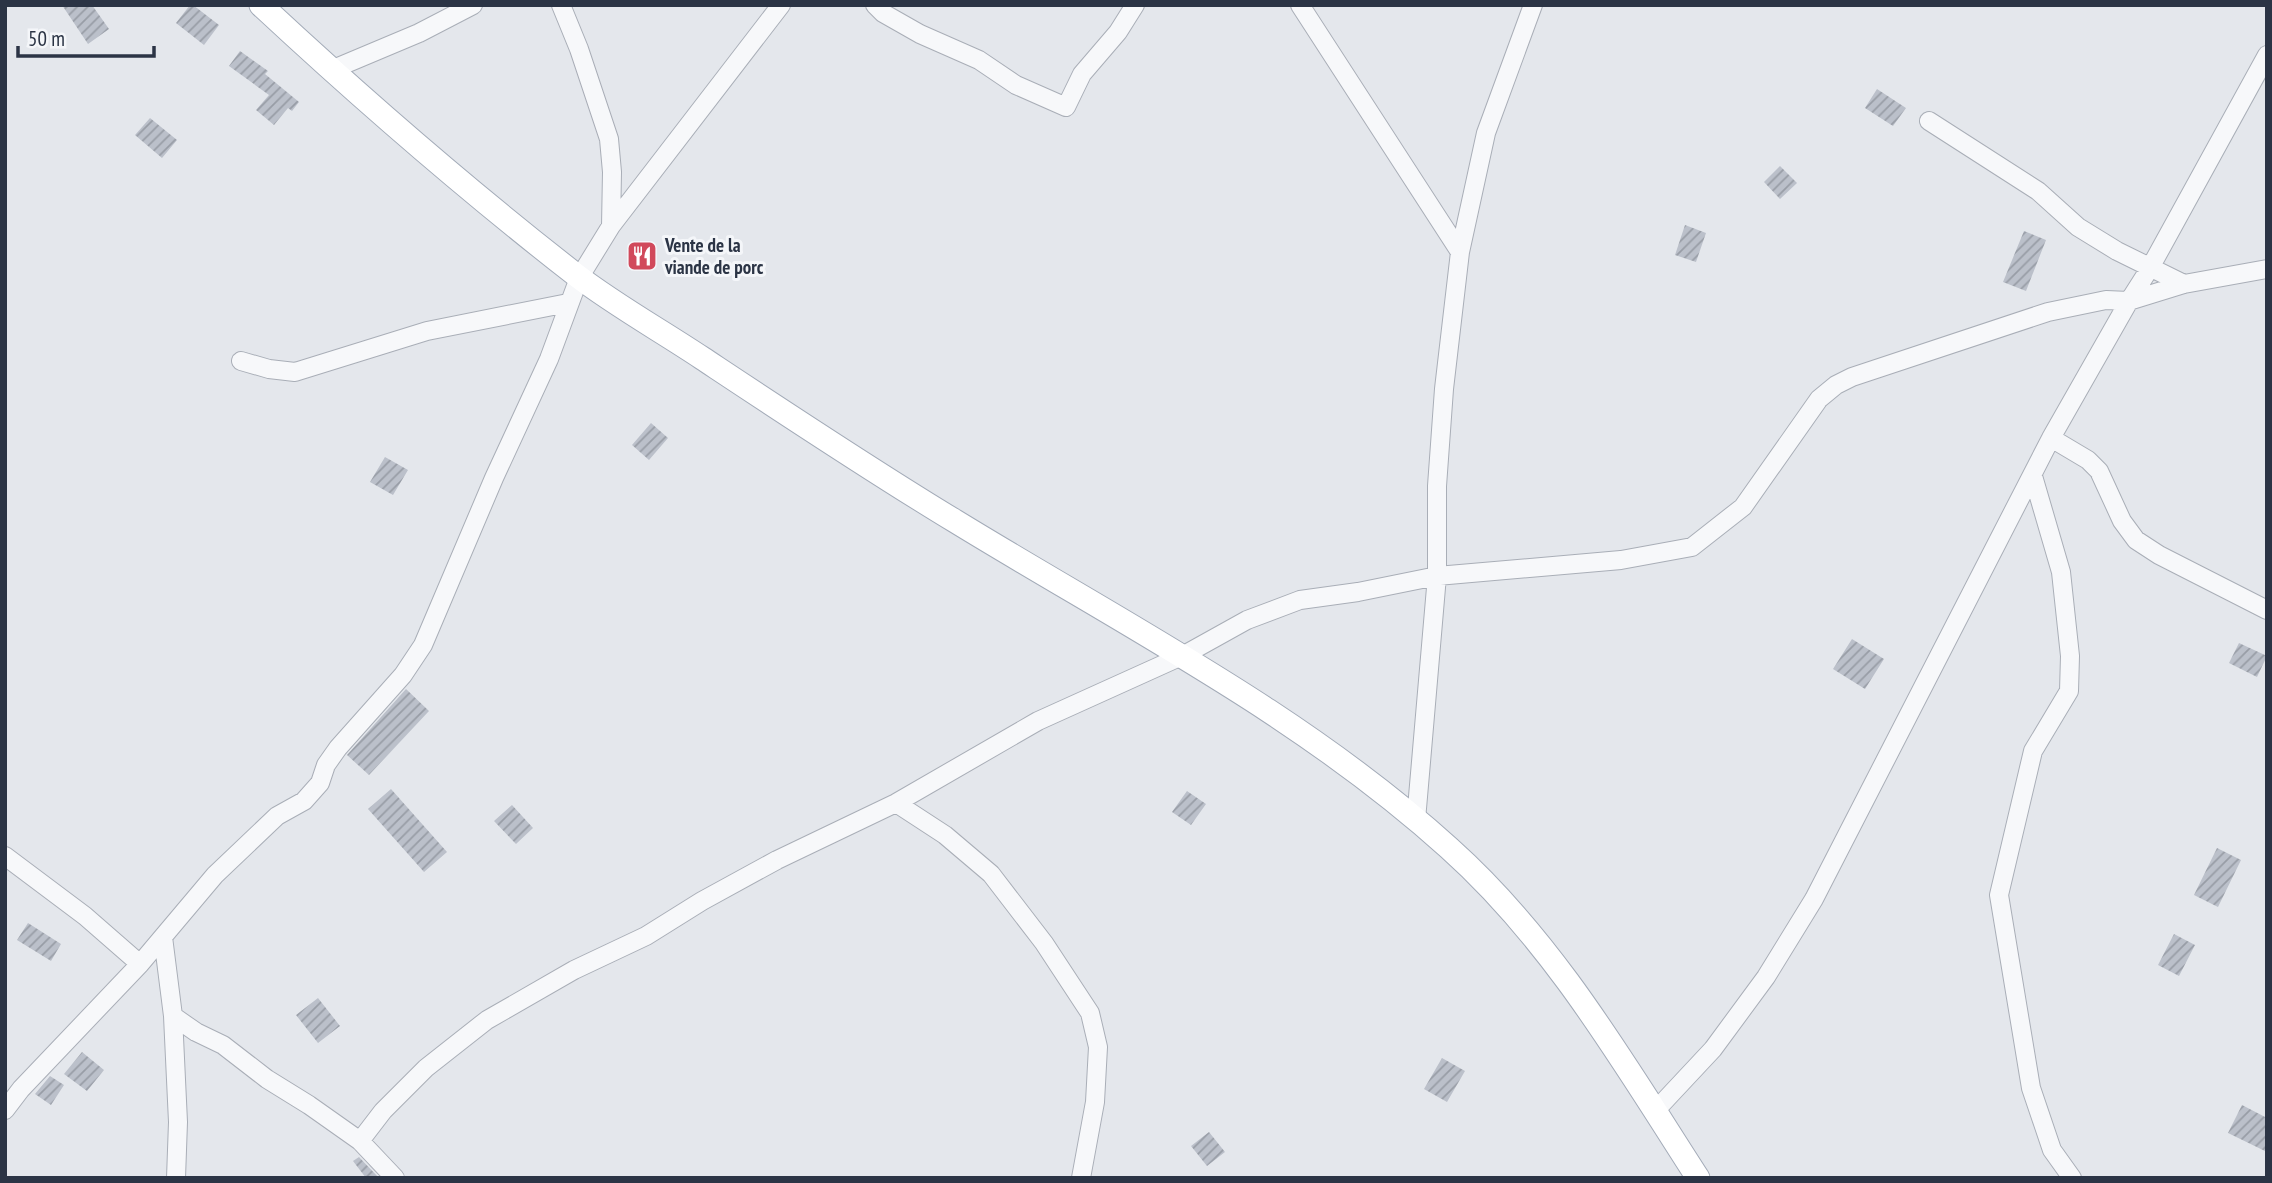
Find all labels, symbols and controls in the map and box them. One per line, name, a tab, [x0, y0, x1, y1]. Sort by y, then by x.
scale bar	[18, 14, 154, 58]
text: 50 m	[28, 25, 65, 52]
place label: Vente de la viande de porc	[664, 233, 764, 279]
restaurant icon: Vente de la viande de porc	[625, 239, 659, 273]

